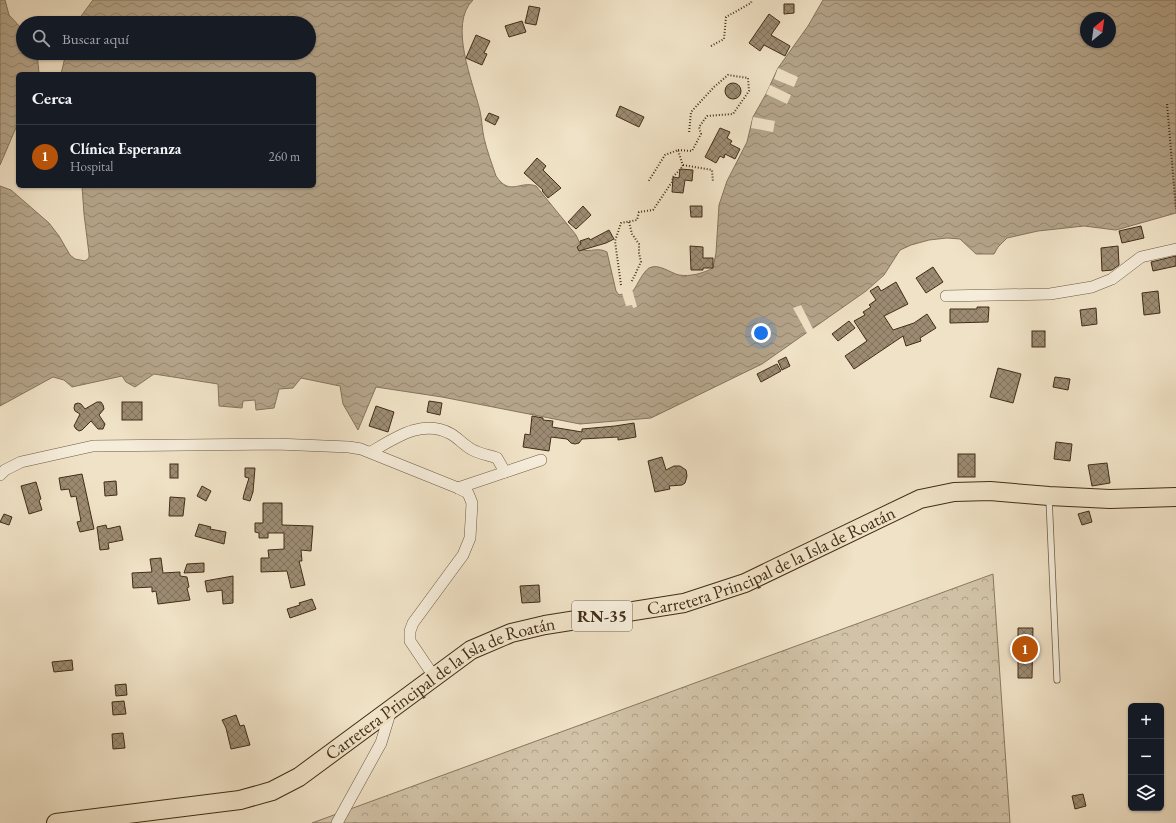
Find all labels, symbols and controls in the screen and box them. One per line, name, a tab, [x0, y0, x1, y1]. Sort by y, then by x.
north arrow	[1080, 12, 1116, 48]
search box	[16, 16, 316, 60]
icon: search	[30, 27, 52, 49]
text: Buscar aquí	[62, 29, 129, 48]
text: Cerca	[32, 87, 72, 109]
text: Clínica Esperanza	[70, 139, 181, 158]
text: 1	[42, 148, 48, 165]
text: 260 m	[269, 148, 300, 165]
text: Hospital	[70, 158, 114, 175]
your location	[751, 323, 771, 343]
street label: Carretera Principal de la Isla de Roatán	[645, 500, 899, 620]
road number: RN-35	[572, 601, 632, 631]
street label: Carretera Principal de la Isla de Roatán	[320, 611, 557, 765]
pin: 1	[1012, 634, 1038, 664]
map controls	[1128, 703, 1164, 811]
button: +	[1128, 703, 1164, 739]
button: −	[1128, 739, 1164, 775]
button: layers	[1128, 775, 1164, 811]

